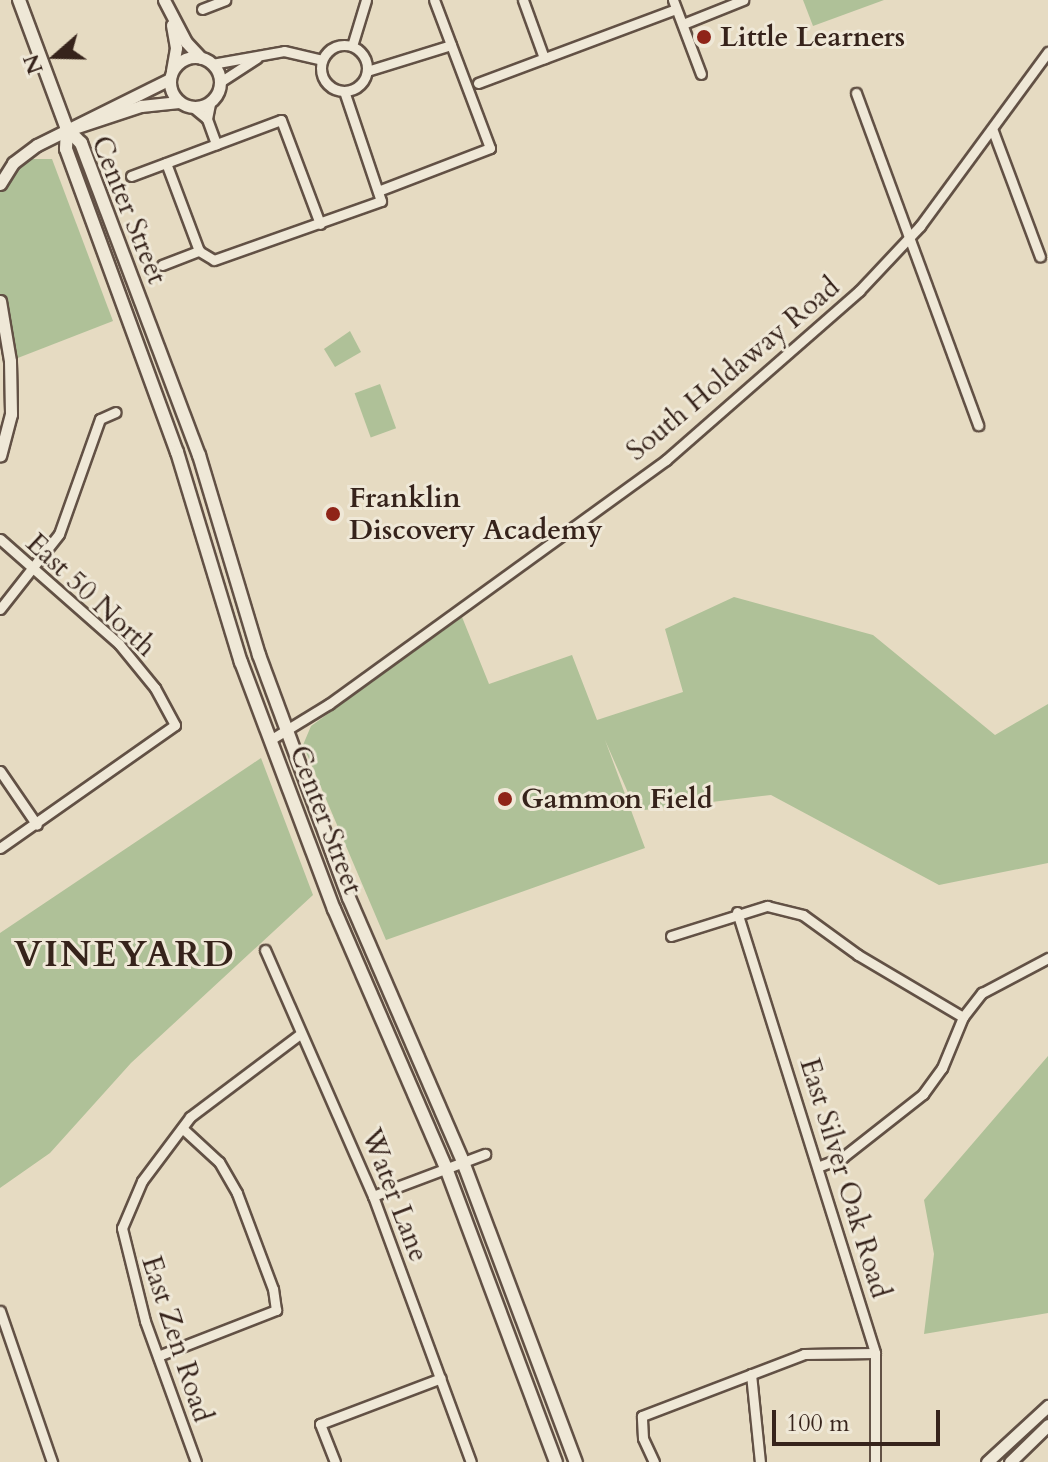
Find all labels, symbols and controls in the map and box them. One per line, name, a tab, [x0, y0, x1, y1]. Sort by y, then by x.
north arrow	[16, 16, 96, 96]
place label: Little Learners	[720, 20, 905, 54]
marker: Little Learners	[695, 28, 713, 46]
text: N	[16, 50, 51, 78]
street label: Center Street	[84, 131, 174, 289]
street label: South Holdaway Road	[620, 270, 846, 468]
place label: Franklin Discovery Academy	[349, 481, 603, 547]
marker: Franklin Discovery Academy	[324, 505, 342, 523]
street label: East 50 North	[19, 527, 163, 663]
street label: Center Street	[282, 741, 370, 899]
place label: Gammon Field	[521, 782, 713, 816]
marker: Gammon Field	[496, 790, 514, 808]
district label: VINEYARD	[14, 933, 236, 977]
street label: East Silver Oak Road	[793, 1054, 897, 1302]
street label: Water Lane	[354, 1124, 436, 1266]
street label: East Zen Road	[134, 1252, 220, 1426]
scale bar	[776, 1394, 944, 1444]
text: 100 m	[786, 1407, 850, 1440]

